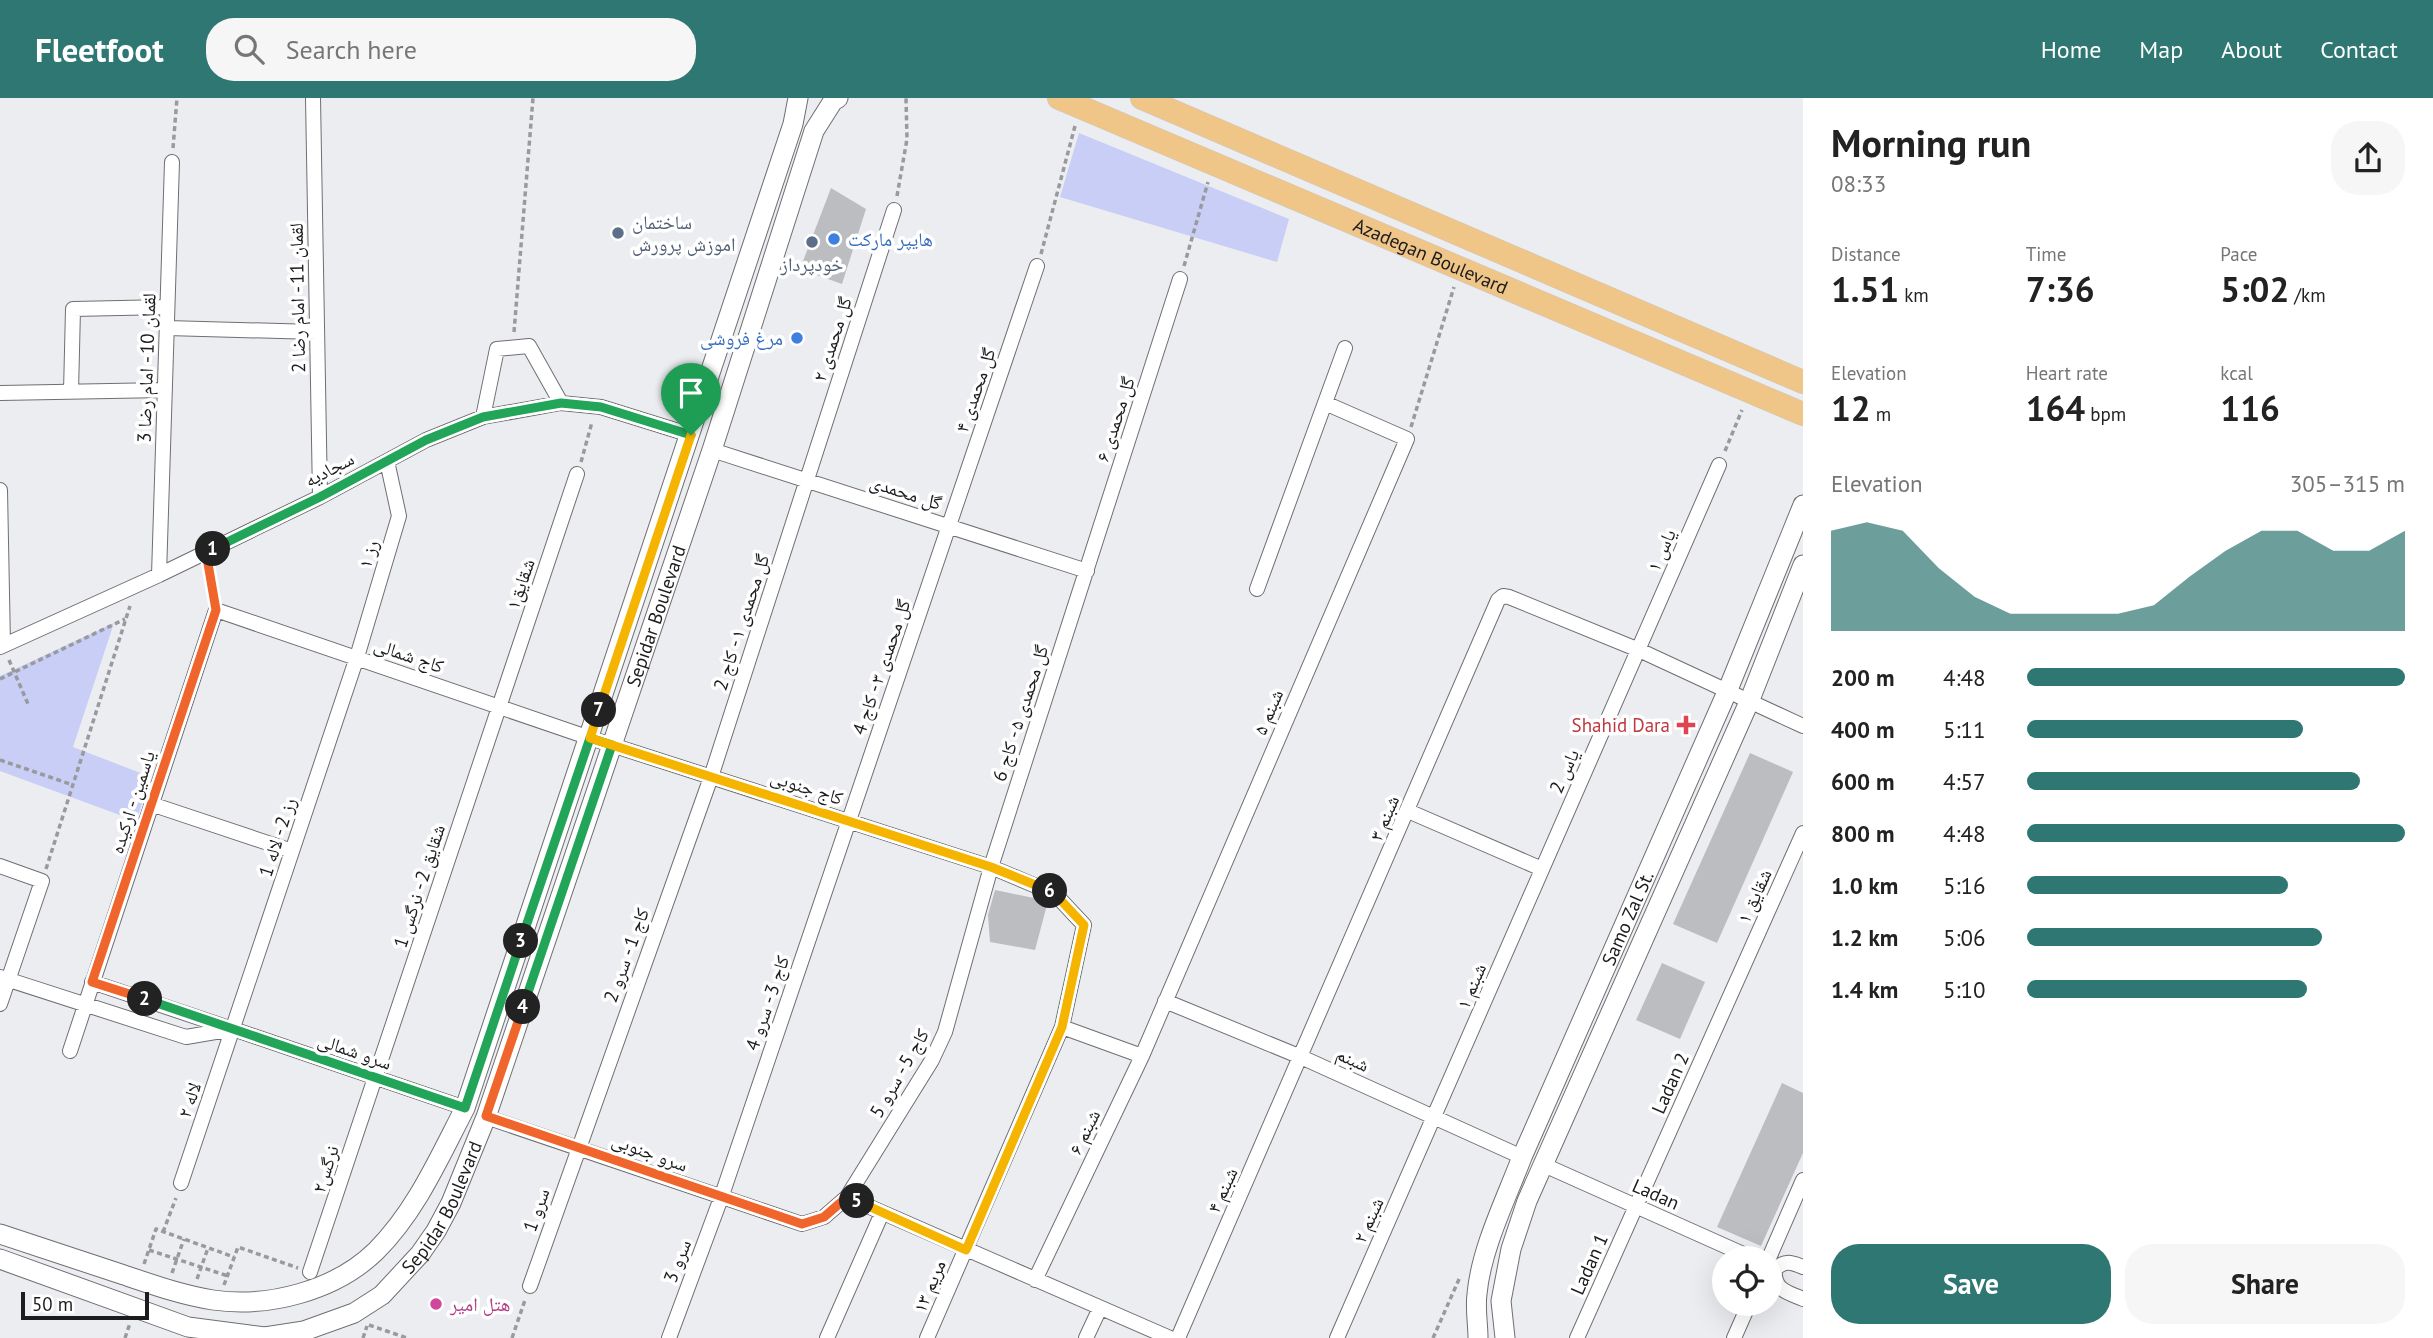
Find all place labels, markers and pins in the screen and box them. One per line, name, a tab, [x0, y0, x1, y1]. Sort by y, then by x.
place label: ساختمان اموزش پرورش	[632, 210, 735, 256]
marker: ساختمان اموزش پرورش	[610, 225, 626, 241]
place label: هایپر مارکت	[848, 227, 933, 251]
marker: هایپر مارکت	[826, 231, 842, 247]
marker: خودپرداز	[804, 234, 820, 250]
place label: خودپرداز	[780, 252, 843, 276]
place label: مرغ فروشی	[700, 326, 783, 350]
marker: مرغ فروشی	[789, 330, 805, 346]
pin	[661, 363, 721, 435]
pin: 1	[196, 532, 230, 566]
pin: 7	[582, 692, 616, 728]
place label: Shahid Dara	[1572, 713, 1670, 737]
marker: Shahid Dara	[1676, 715, 1696, 735]
pin: 6	[1032, 874, 1068, 908]
pin: 3	[504, 924, 538, 958]
pin: 2	[128, 982, 162, 1016]
pin: 4	[505, 990, 540, 1024]
pin: 5	[840, 1184, 874, 1218]
place label: هتل امیر	[449, 1292, 511, 1316]
marker: هتل امیر	[428, 1296, 444, 1312]

